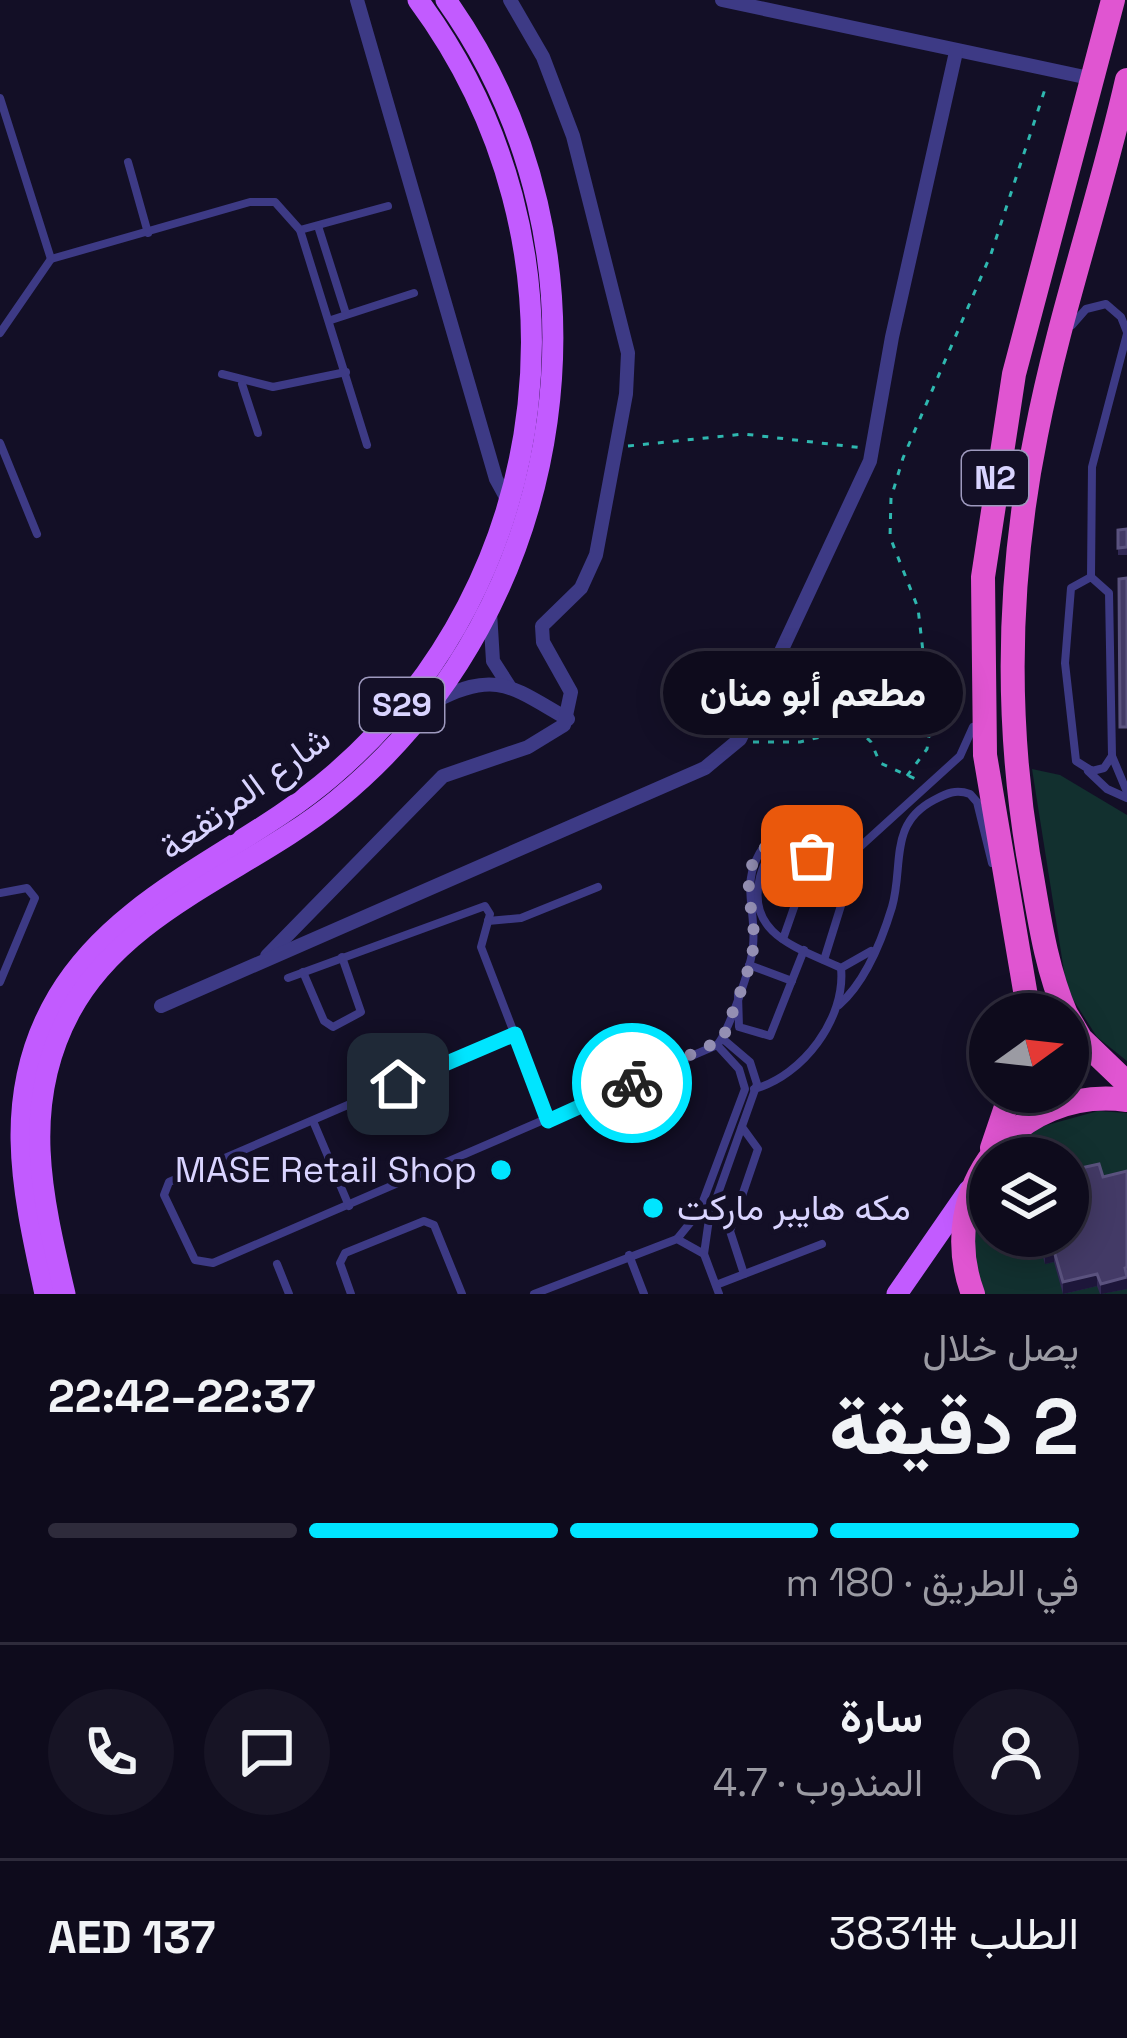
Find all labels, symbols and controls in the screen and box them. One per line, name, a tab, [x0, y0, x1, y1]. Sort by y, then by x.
road number: N2	[962, 451, 1028, 505]
callout: مطعم أبو منان	[662, 652, 962, 736]
text: مطعم أبو منان	[700, 668, 926, 717]
road number: S29	[360, 678, 444, 732]
street label: شارع المرتفعة	[150, 715, 340, 871]
pin	[761, 805, 863, 907]
icon: bag	[779, 823, 845, 889]
north arrow	[969, 993, 1089, 1113]
map controls	[969, 993, 1089, 1257]
courier	[572, 1023, 692, 1143]
pin	[347, 1033, 449, 1135]
icon: bike	[599, 1050, 665, 1116]
icon: home	[365, 1051, 431, 1117]
button: layers	[969, 1137, 1089, 1257]
place label: MASE Retail Shop	[175, 1147, 477, 1193]
marker: MASE Retail Shop	[488, 1157, 514, 1183]
place label: مكه هايبر ماركت	[677, 1185, 911, 1231]
marker: مكه هايبر ماركت	[640, 1195, 666, 1221]
text: يصل خلال	[923, 1323, 1079, 1372]
text: 22:37–22:42	[48, 1368, 316, 1425]
text: 2 دقيقة	[829, 1377, 1079, 1477]
text: في الطريق · 180 m	[785, 1558, 1079, 1607]
text: سارة	[840, 1688, 923, 1745]
button: phone	[48, 1689, 174, 1815]
button: chat	[204, 1689, 330, 1815]
button: person	[953, 1689, 1079, 1815]
text: المندوب · 4.7	[713, 1758, 923, 1807]
text: الطلب #3831	[829, 1905, 1079, 1962]
text: AED 137	[48, 1909, 216, 1966]

